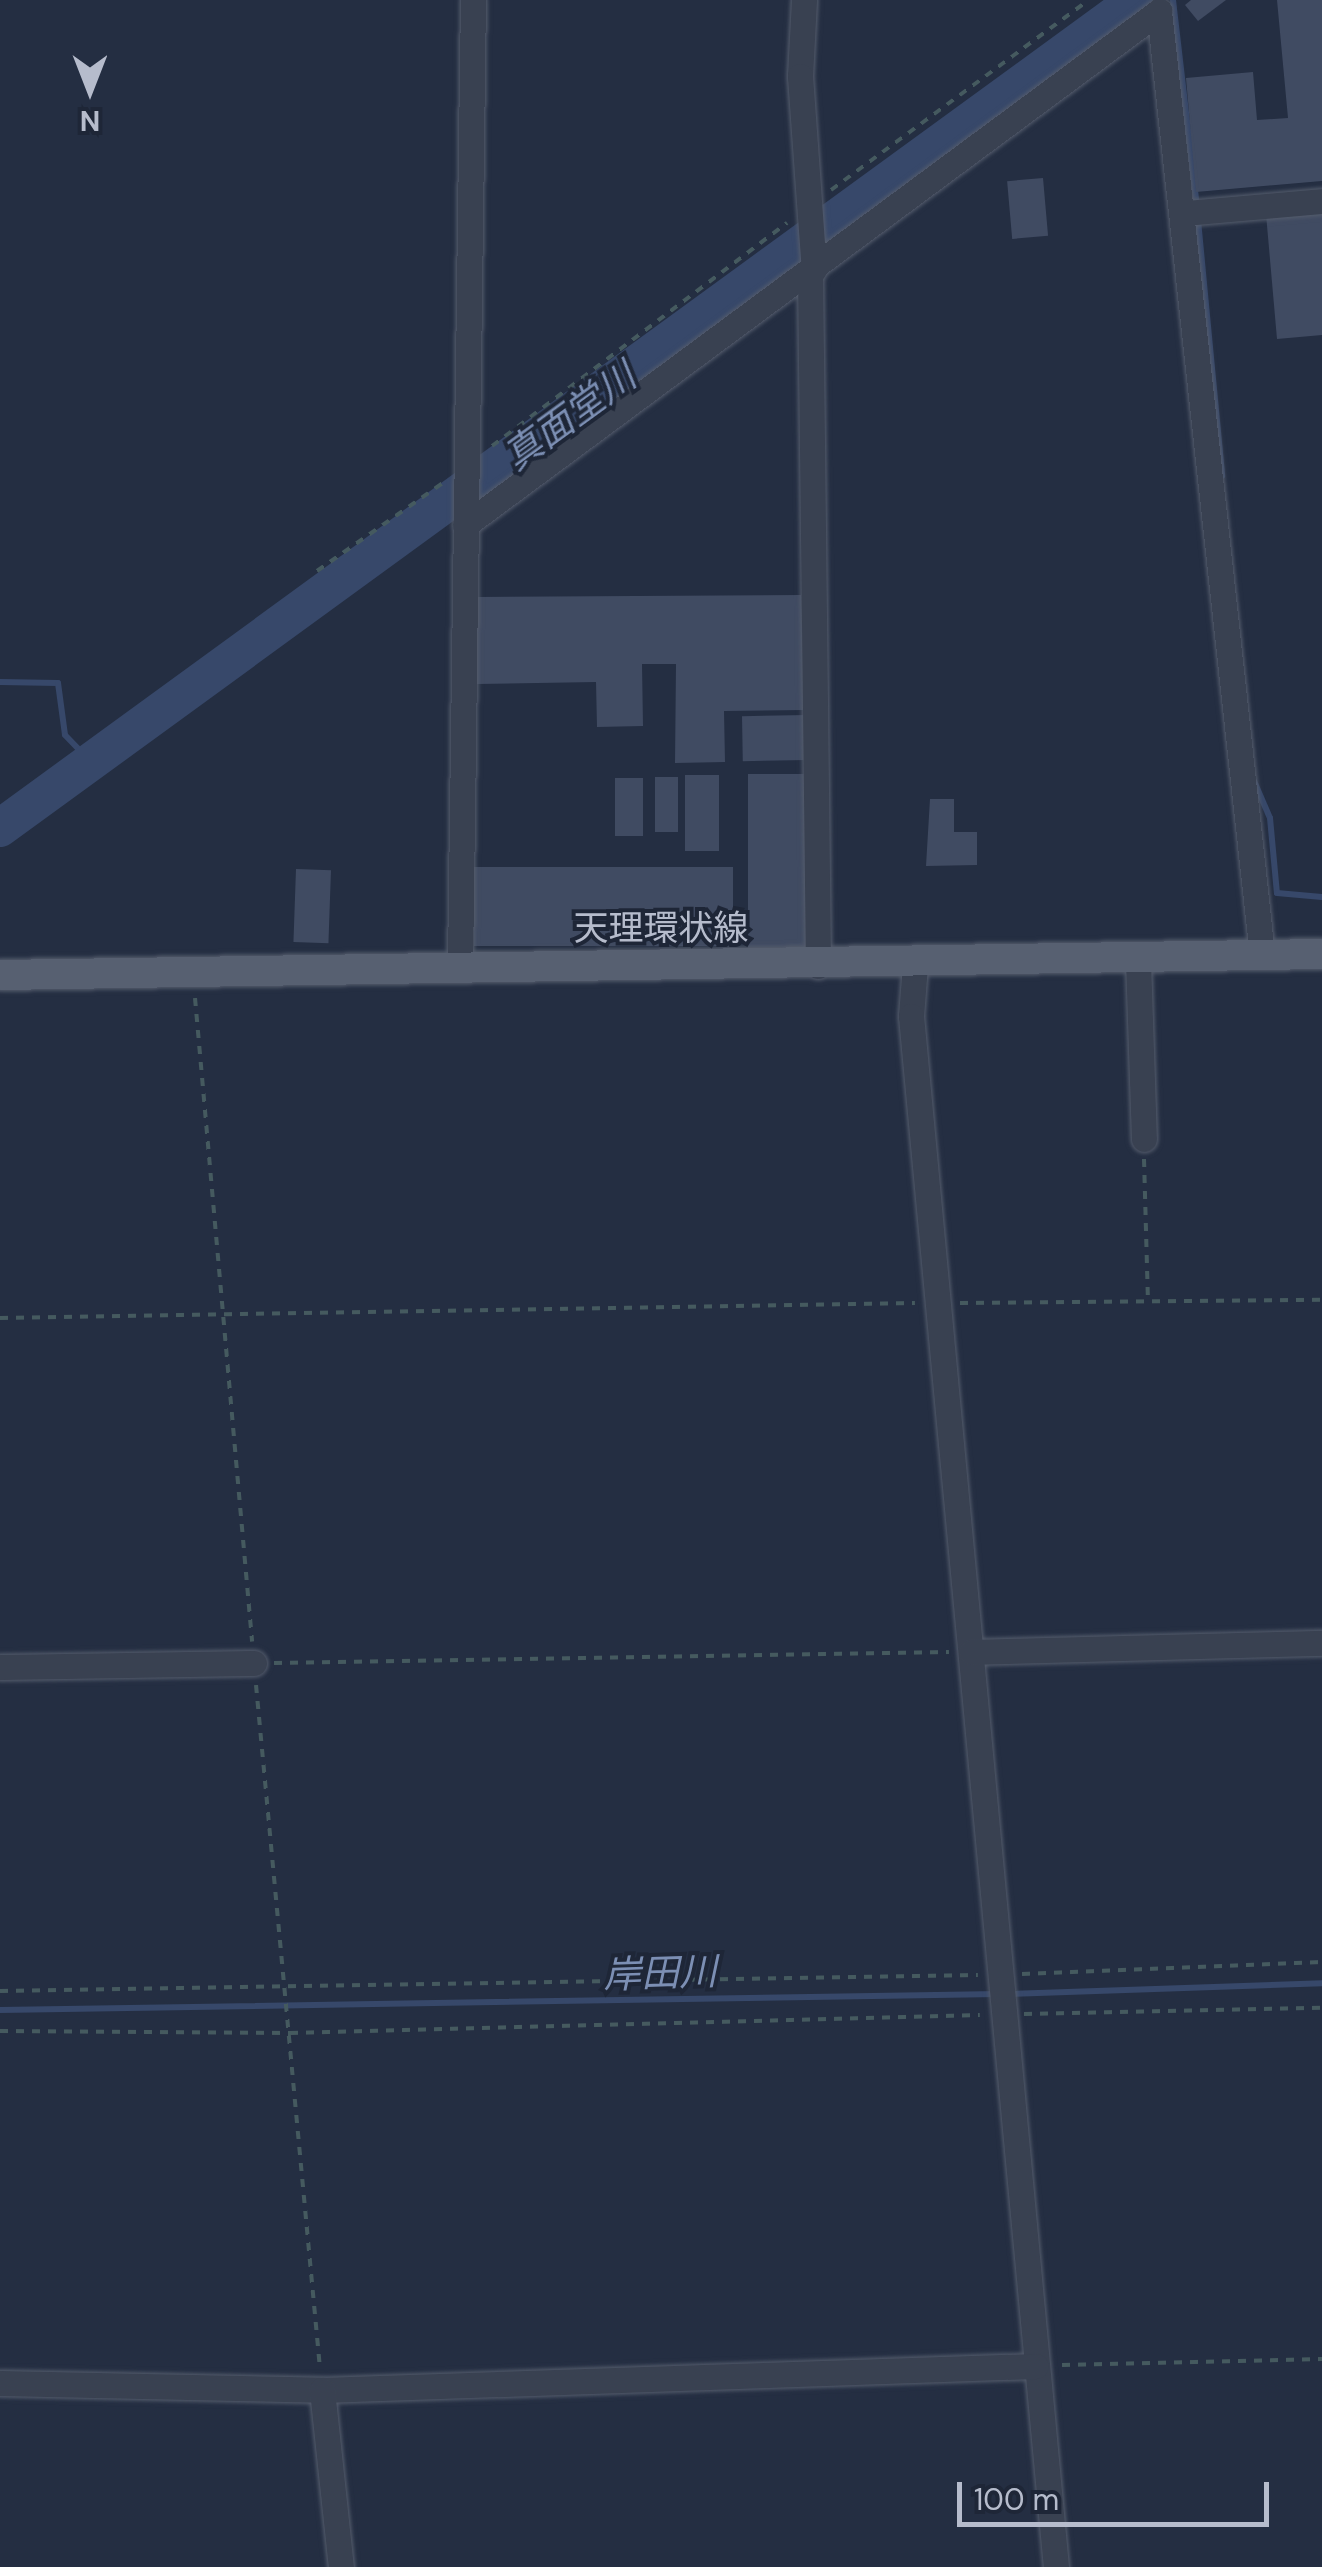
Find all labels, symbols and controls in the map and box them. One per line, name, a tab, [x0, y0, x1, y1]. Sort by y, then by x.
north arrow	[40, 40, 140, 140]
text: N	[80, 102, 100, 139]
water label: 真面堂川	[495, 354, 645, 480]
street label: 天理環状線	[574, 907, 748, 949]
water label: 岸田川	[602, 1949, 718, 1999]
scale bar	[962, 2462, 1274, 2524]
text: 100 m	[974, 2480, 1059, 2519]

